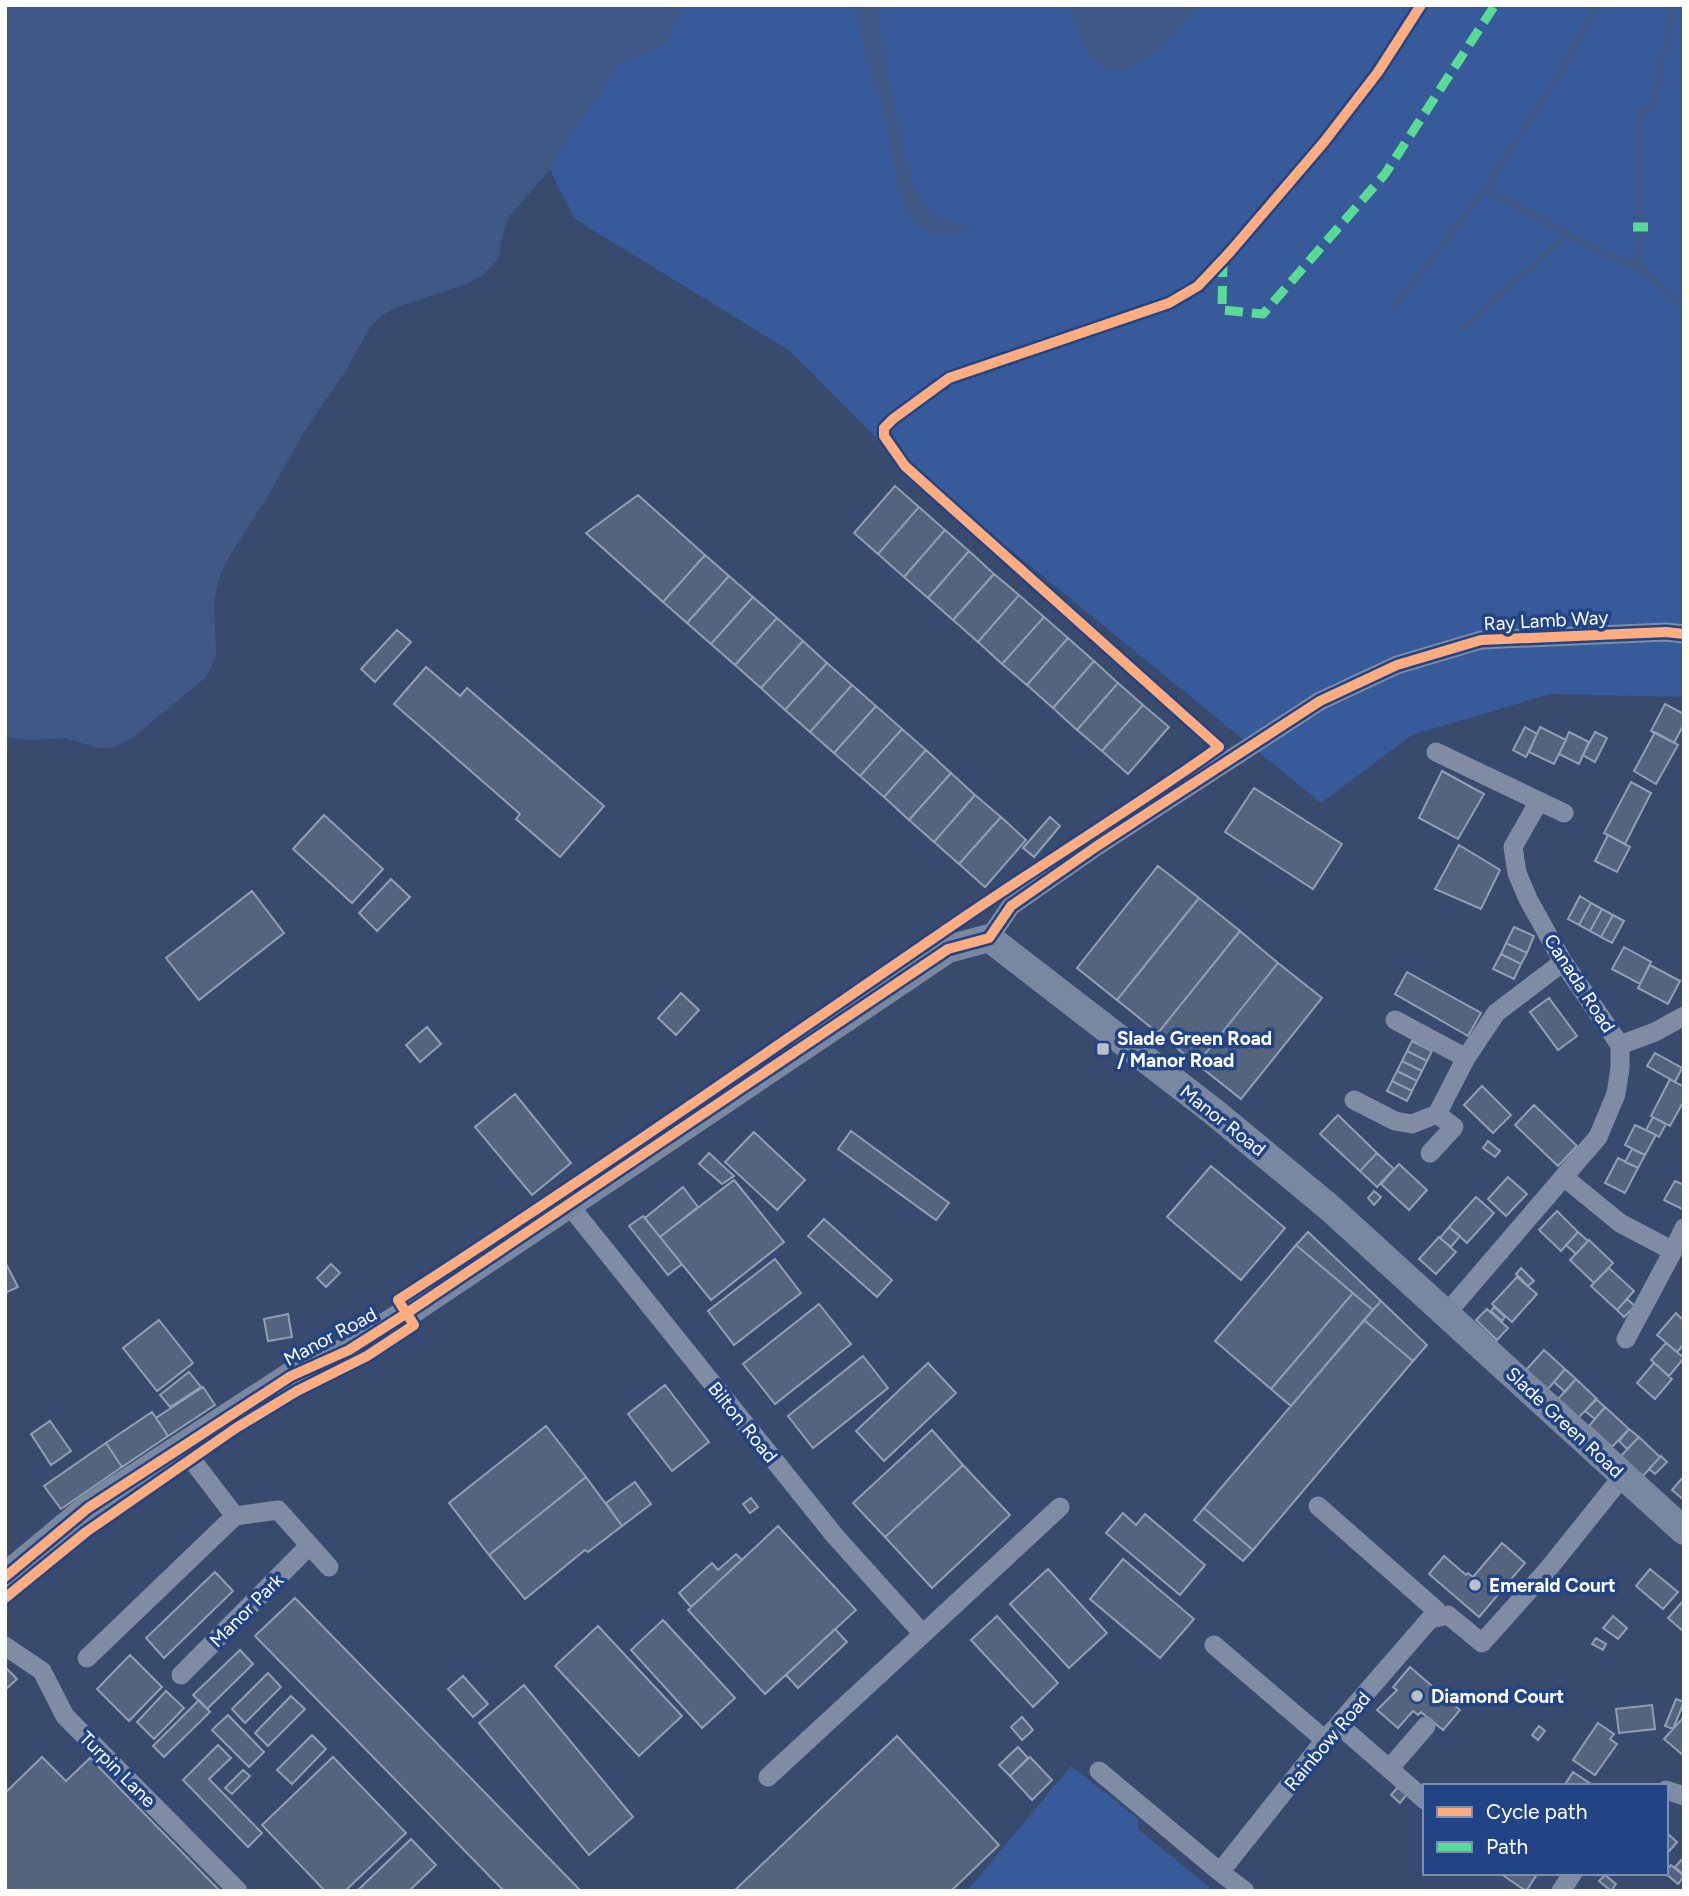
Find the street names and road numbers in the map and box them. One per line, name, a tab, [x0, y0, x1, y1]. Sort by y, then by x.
street label: Ray Lamb Way	[1483, 606, 1609, 635]
street label: Canada Road	[1539, 930, 1620, 1037]
street label: Manor Road	[1175, 1080, 1270, 1161]
street label: Manor Road	[280, 1302, 381, 1371]
street label: Slade Green Road	[1501, 1362, 1628, 1483]
street label: Bilton Road	[703, 1377, 782, 1467]
street label: Manor Park	[205, 1568, 288, 1652]
street label: Rainbow Road	[1279, 1687, 1375, 1795]
street label: Turpin Lane	[75, 1727, 160, 1812]

